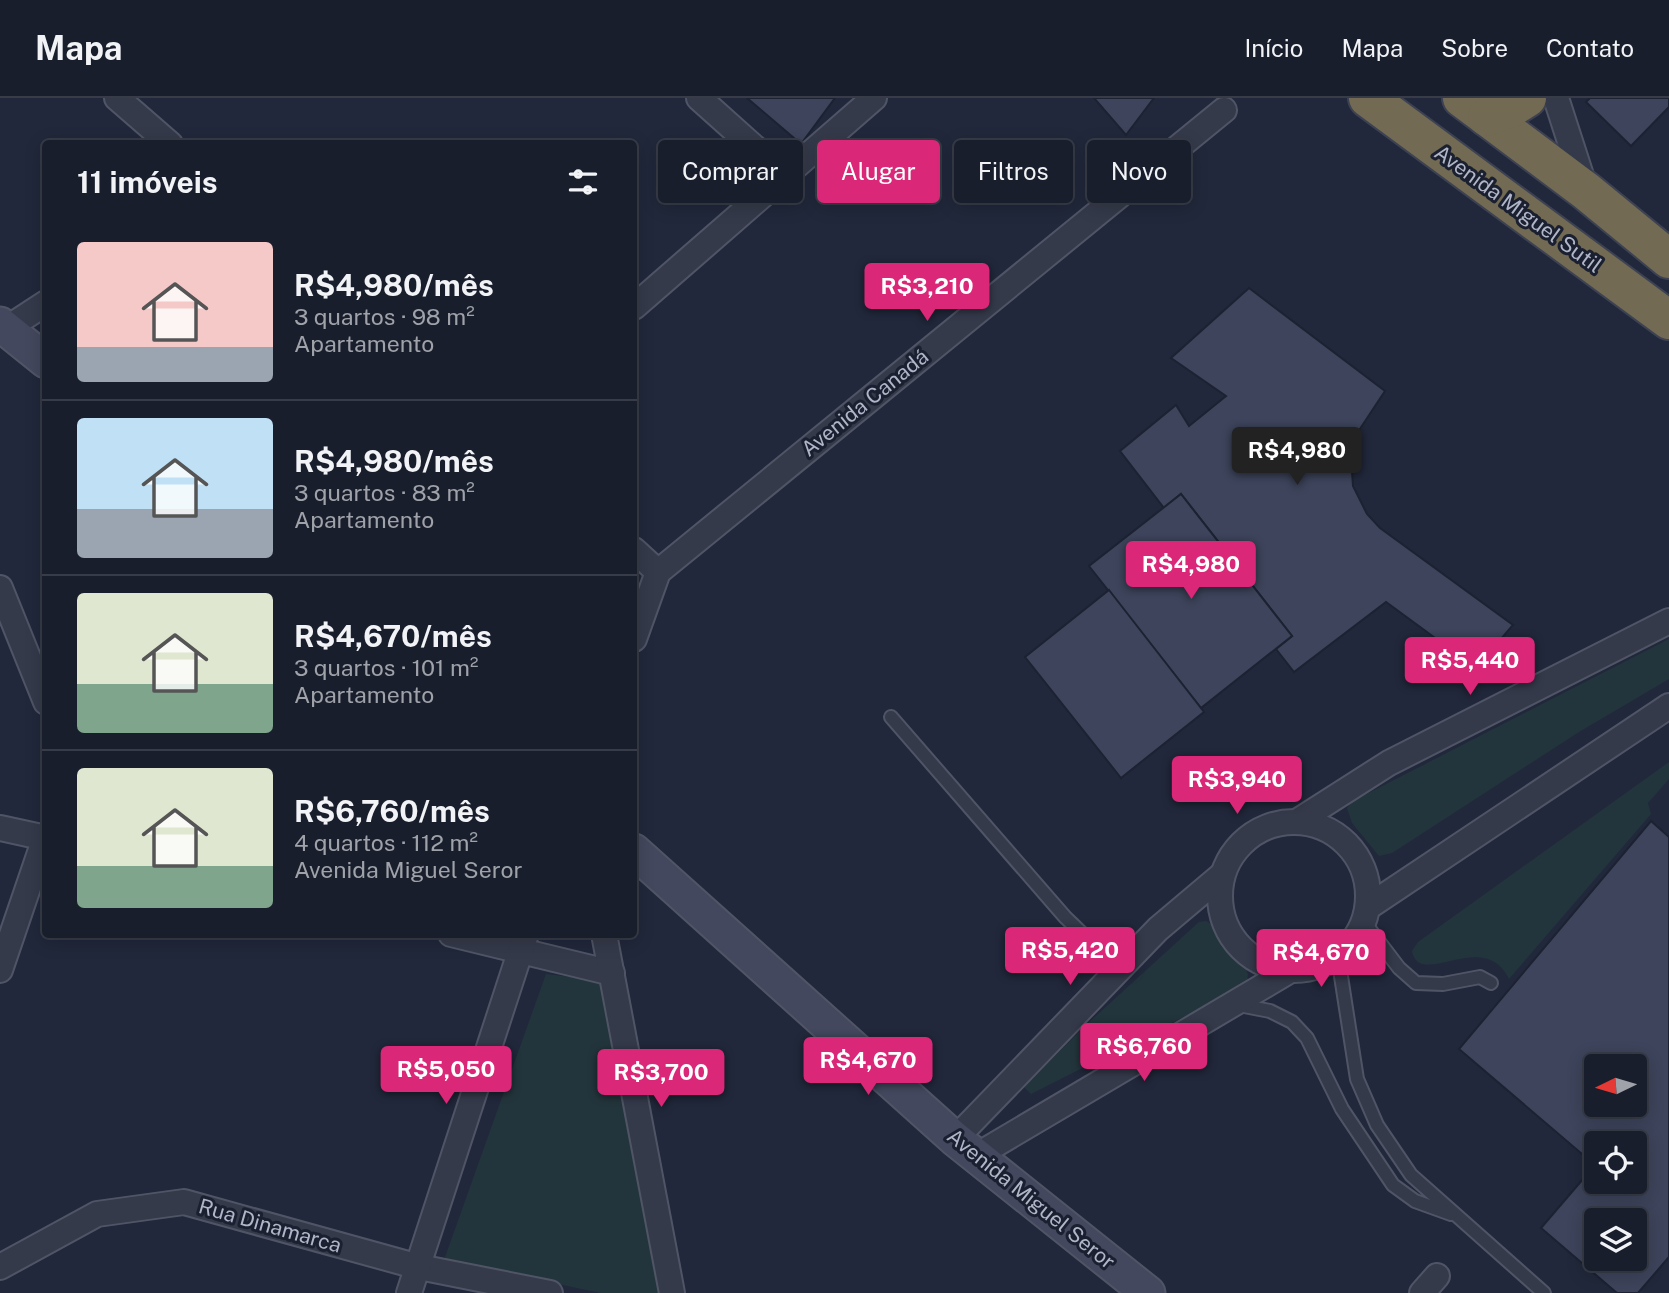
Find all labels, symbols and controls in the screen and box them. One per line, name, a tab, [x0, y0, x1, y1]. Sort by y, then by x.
text: Mapa	[35, 29, 123, 67]
text: Início	[1245, 34, 1303, 62]
text: Mapa	[1341, 34, 1403, 62]
text: Sobre	[1441, 34, 1508, 62]
text: Contato	[1546, 34, 1634, 62]
chip: Comprar	[658, 140, 803, 203]
chip: Alugar	[817, 140, 940, 203]
chip: Filtros	[954, 140, 1073, 203]
chip: Novo	[1087, 140, 1191, 203]
street label: Avenida Miguel Sutil	[1430, 140, 1607, 278]
icon: filters	[564, 163, 602, 201]
text: 11 imóveis	[77, 164, 218, 200]
pin: R$3,210	[862, 264, 992, 323]
text: R$4,980/mês	[294, 267, 494, 303]
icon: home	[133, 270, 217, 354]
text: R$3,210	[880, 272, 974, 299]
text: 3 quartos · 98 m²	[294, 303, 475, 330]
text: Apartamento	[294, 330, 434, 357]
street label: Avenida Canadá	[796, 344, 933, 461]
pin: R$4,980	[1232, 428, 1362, 487]
text: R$4,980	[1248, 436, 1346, 463]
text: R$4,980/mês	[294, 443, 494, 479]
icon: home	[133, 446, 217, 530]
text: 3 quartos · 83 m²	[294, 479, 475, 506]
text: Apartamento	[294, 506, 434, 533]
pin: R$4,980	[1126, 542, 1256, 601]
text: R$4,980	[1142, 550, 1240, 577]
text: R$4,670/mês	[294, 618, 492, 654]
icon: home	[133, 621, 217, 705]
pin: R$5,440	[1405, 638, 1535, 697]
text: R$5,440	[1421, 646, 1519, 673]
text: 3 quartos · 101 m²	[294, 654, 478, 681]
text: Apartamento	[294, 681, 434, 708]
pin: R$3,940	[1172, 756, 1302, 816]
text: R$3,940	[1188, 765, 1286, 792]
text: R$6,760/mês	[294, 793, 490, 829]
icon: home	[133, 796, 217, 880]
text: 4 quartos · 112 m²	[294, 829, 478, 856]
text: Avenida Miguel Seror	[294, 856, 523, 883]
pin: R$5,420	[1005, 928, 1135, 987]
pin: R$4,670	[1256, 930, 1386, 989]
text: R$5,420	[1021, 936, 1119, 963]
text: R$4,670	[1273, 938, 1369, 965]
pin: R$6,760	[1079, 1024, 1209, 1083]
text: R$6,760	[1096, 1032, 1192, 1059]
pin: R$4,670	[803, 1038, 933, 1097]
pin: R$5,050	[381, 1046, 511, 1106]
text: R$4,670	[820, 1046, 916, 1073]
pin: R$3,700	[596, 1049, 726, 1109]
north arrow	[1584, 1054, 1647, 1116]
map controls	[1584, 1054, 1647, 1271]
text: R$5,050	[397, 1055, 495, 1082]
text: R$3,700	[613, 1058, 709, 1085]
street label: Avenida Miguel Seror	[942, 1123, 1120, 1274]
button: locate	[1584, 1131, 1647, 1194]
street label: Rua Dinamarca	[196, 1193, 344, 1258]
button: layers	[1584, 1208, 1647, 1271]

